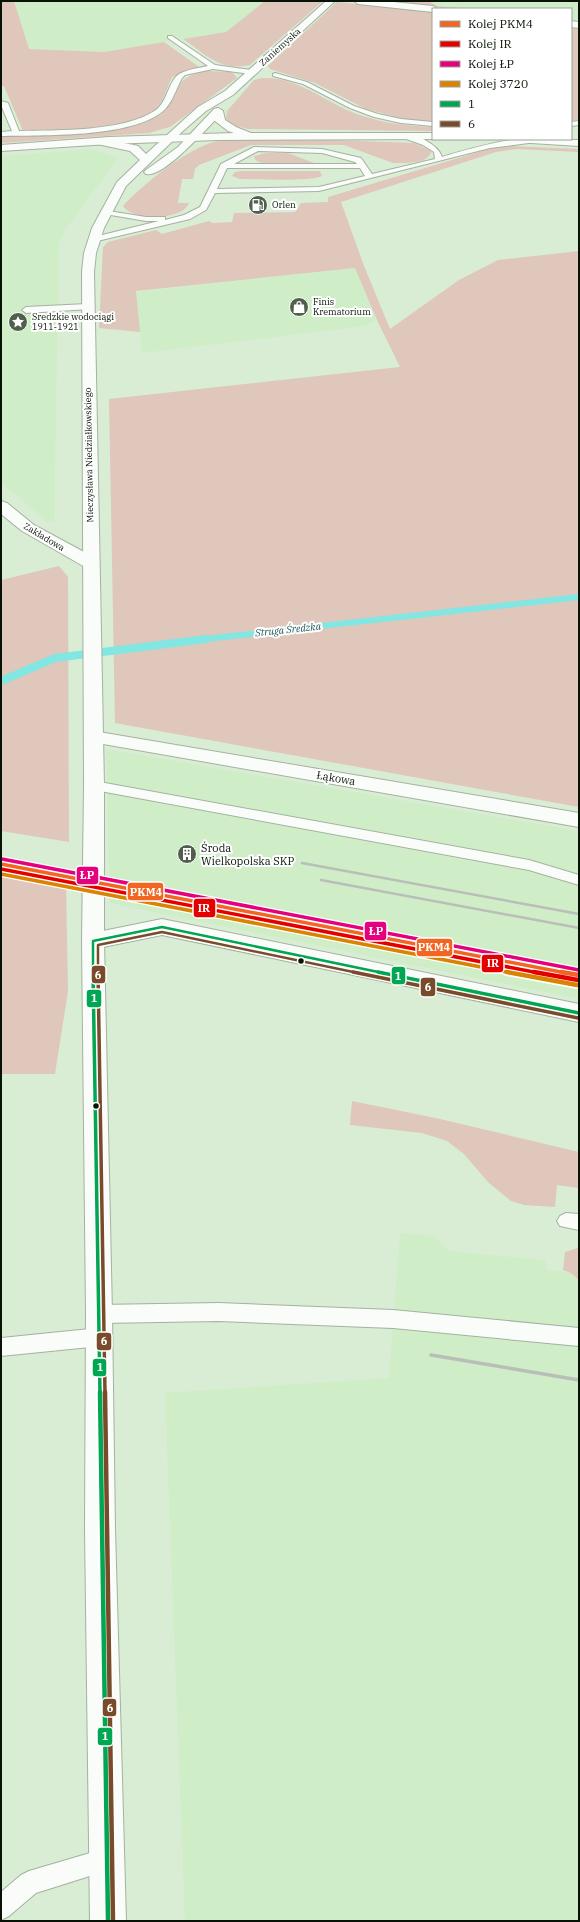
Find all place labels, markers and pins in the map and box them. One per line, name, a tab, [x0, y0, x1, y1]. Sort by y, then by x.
fuel station icon: Orlen	[247, 194, 269, 216]
place label: Orlen	[272, 199, 296, 210]
shop icon: Finis Krematorium	[288, 296, 310, 318]
place label: Finis Krematorium	[313, 296, 371, 317]
place icon: Sredzkie wodociągi 1911-1921	[7, 311, 29, 333]
place label: Sredzkie wodociągi 1911-1921	[32, 311, 114, 332]
place label: Środa Wielkopolska SKP	[201, 841, 295, 868]
building icon: Środa Wielkopolska SKP	[176, 843, 198, 865]
unlabelled marker	[296, 956, 306, 966]
unlabelled marker	[91, 1101, 101, 1111]

